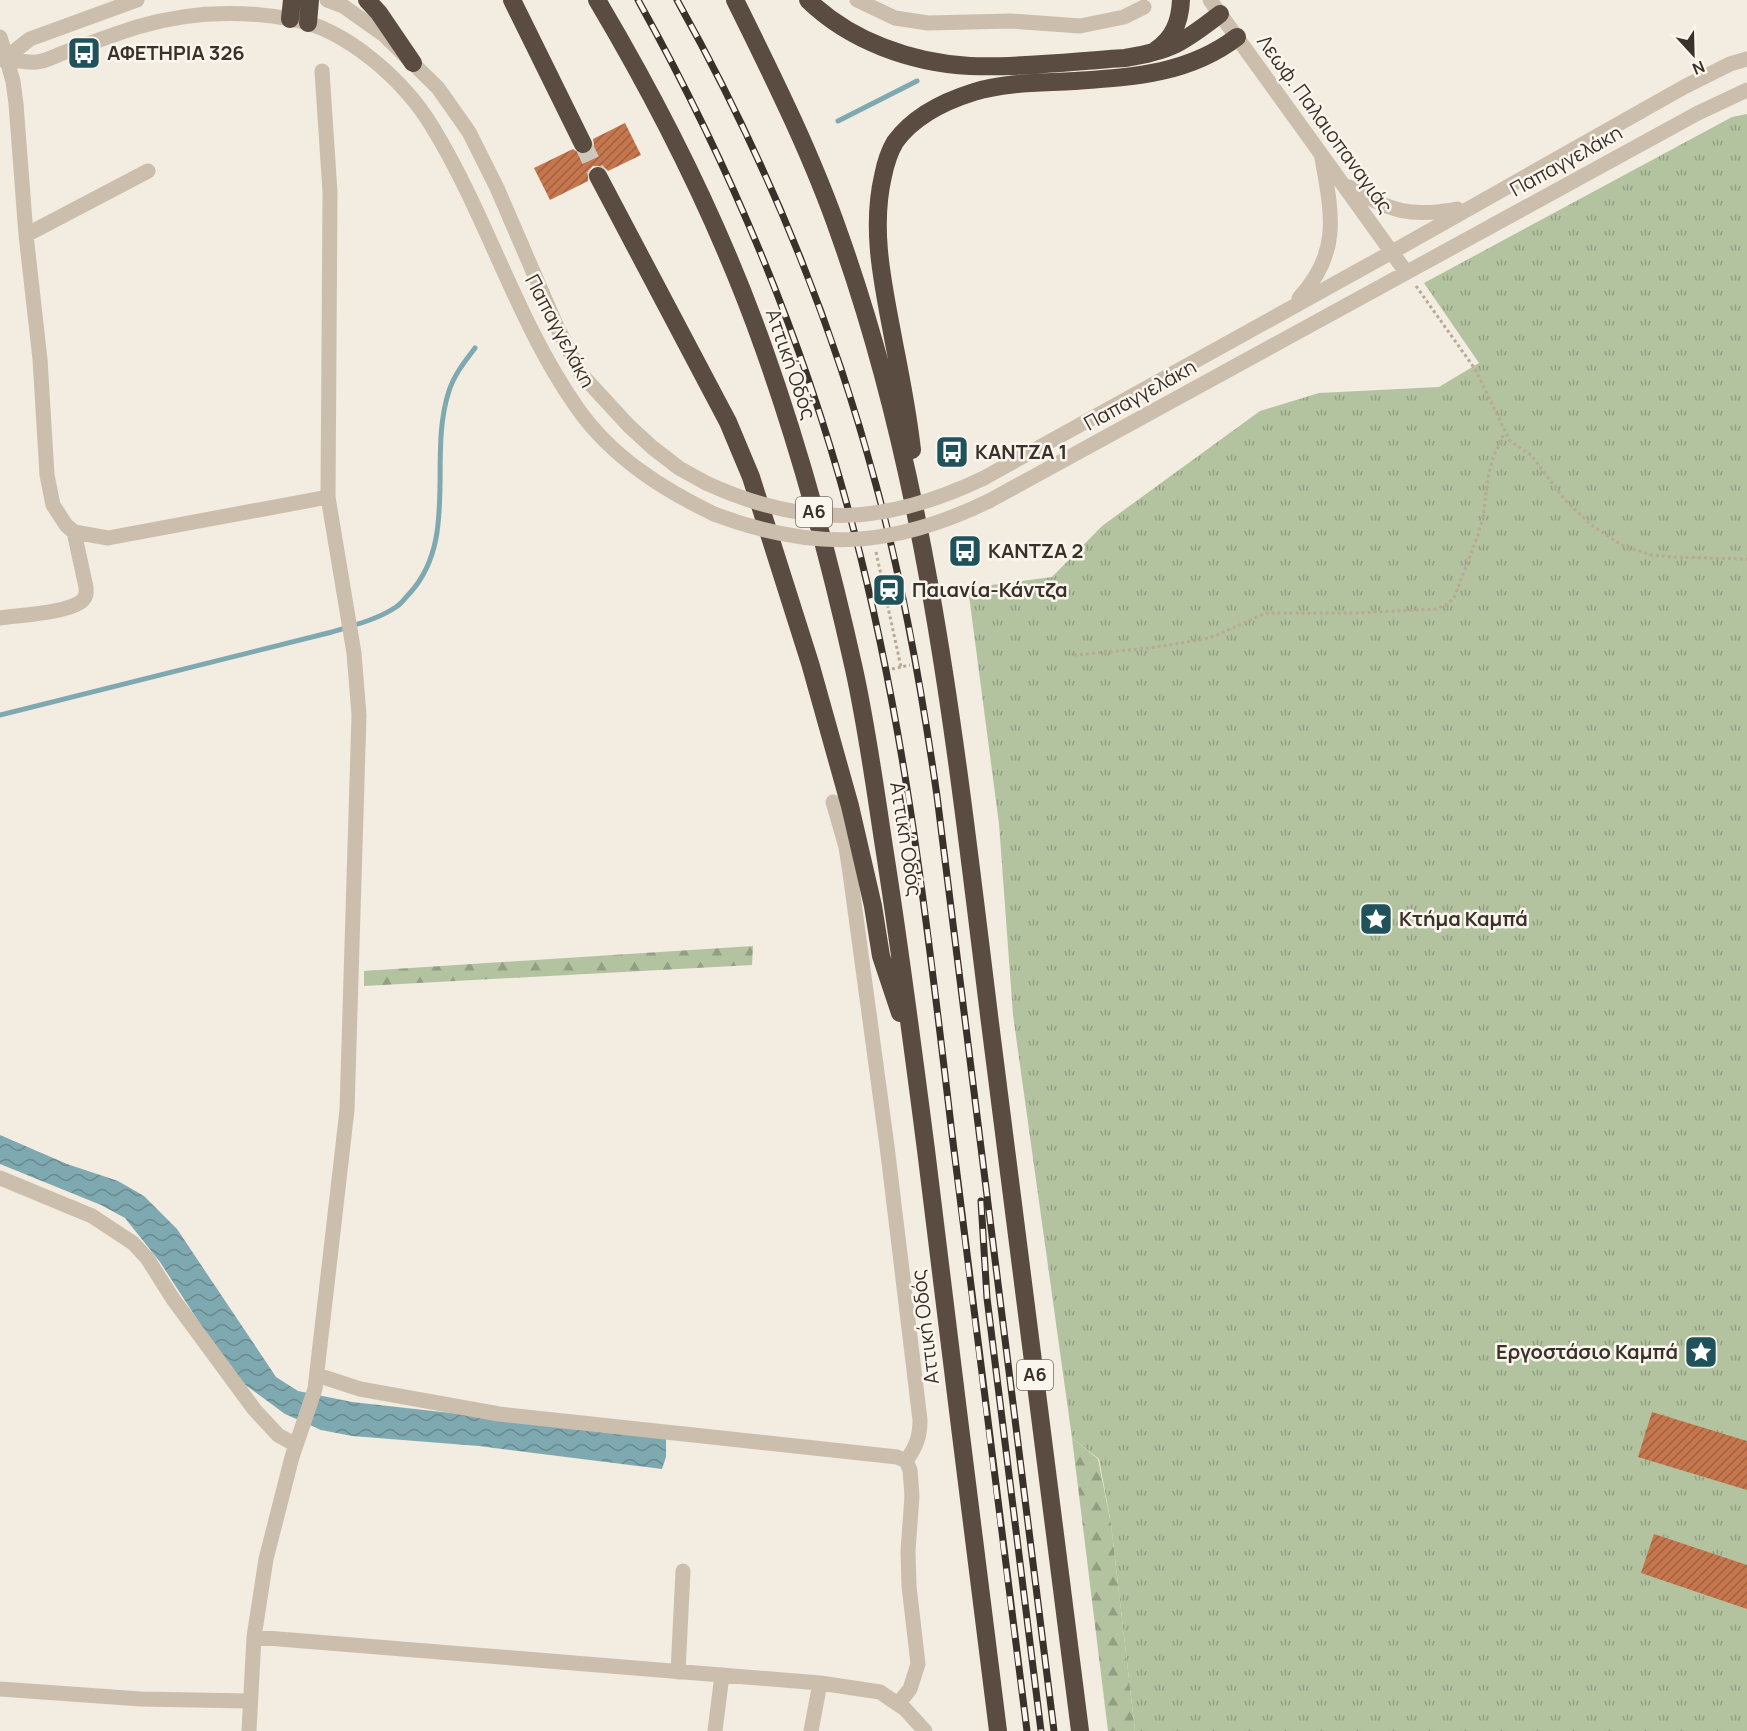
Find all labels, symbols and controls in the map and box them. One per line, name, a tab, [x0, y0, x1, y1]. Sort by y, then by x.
north arrow	[1663, 24, 1723, 84]
street label: Λεωφ. Παλαιοπαναγιάς	[1252, 29, 1399, 218]
bus stop icon: ΑΦΕΤΗΡΙΑ 326	[66, 35, 102, 71]
place label: ΑΦΕΤΗΡΙΑ 326	[107, 39, 245, 66]
text: N	[1689, 56, 1708, 80]
street label: Παπαγγελάκη	[1505, 119, 1627, 203]
street label: Παπαγγελάκη	[519, 269, 602, 392]
street label: Αττική Οδός	[760, 305, 823, 423]
street label: Παπαγγελάκη	[1079, 353, 1201, 437]
bus stop icon: ΚΑΝΤΖΑ 1	[934, 434, 970, 470]
place label: ΚΑΝΤΖΑ 1	[975, 438, 1067, 465]
road number: Α6	[796, 497, 832, 527]
bus stop icon: ΚΑΝΤΖΑ 2	[947, 533, 983, 569]
place label: ΚΑΝΤΖΑ 2	[988, 537, 1083, 564]
station icon: Παιανία-Κάντζα	[871, 572, 907, 608]
place label: Παιανία-Κάντζα	[912, 576, 1068, 603]
street label: Αττική Οδός	[884, 780, 929, 898]
place icon: Kτήμα Καμπά	[1358, 901, 1394, 937]
place label: Kτήμα Καμπά	[1399, 905, 1528, 932]
street label: Αττική Οδός	[904, 1268, 945, 1386]
place icon: Εργοστάσιο Καμπά	[1683, 1334, 1719, 1370]
place label: Εργοστάσιο Καμπά	[1496, 1338, 1678, 1365]
road number: Α6	[1017, 1360, 1053, 1390]

